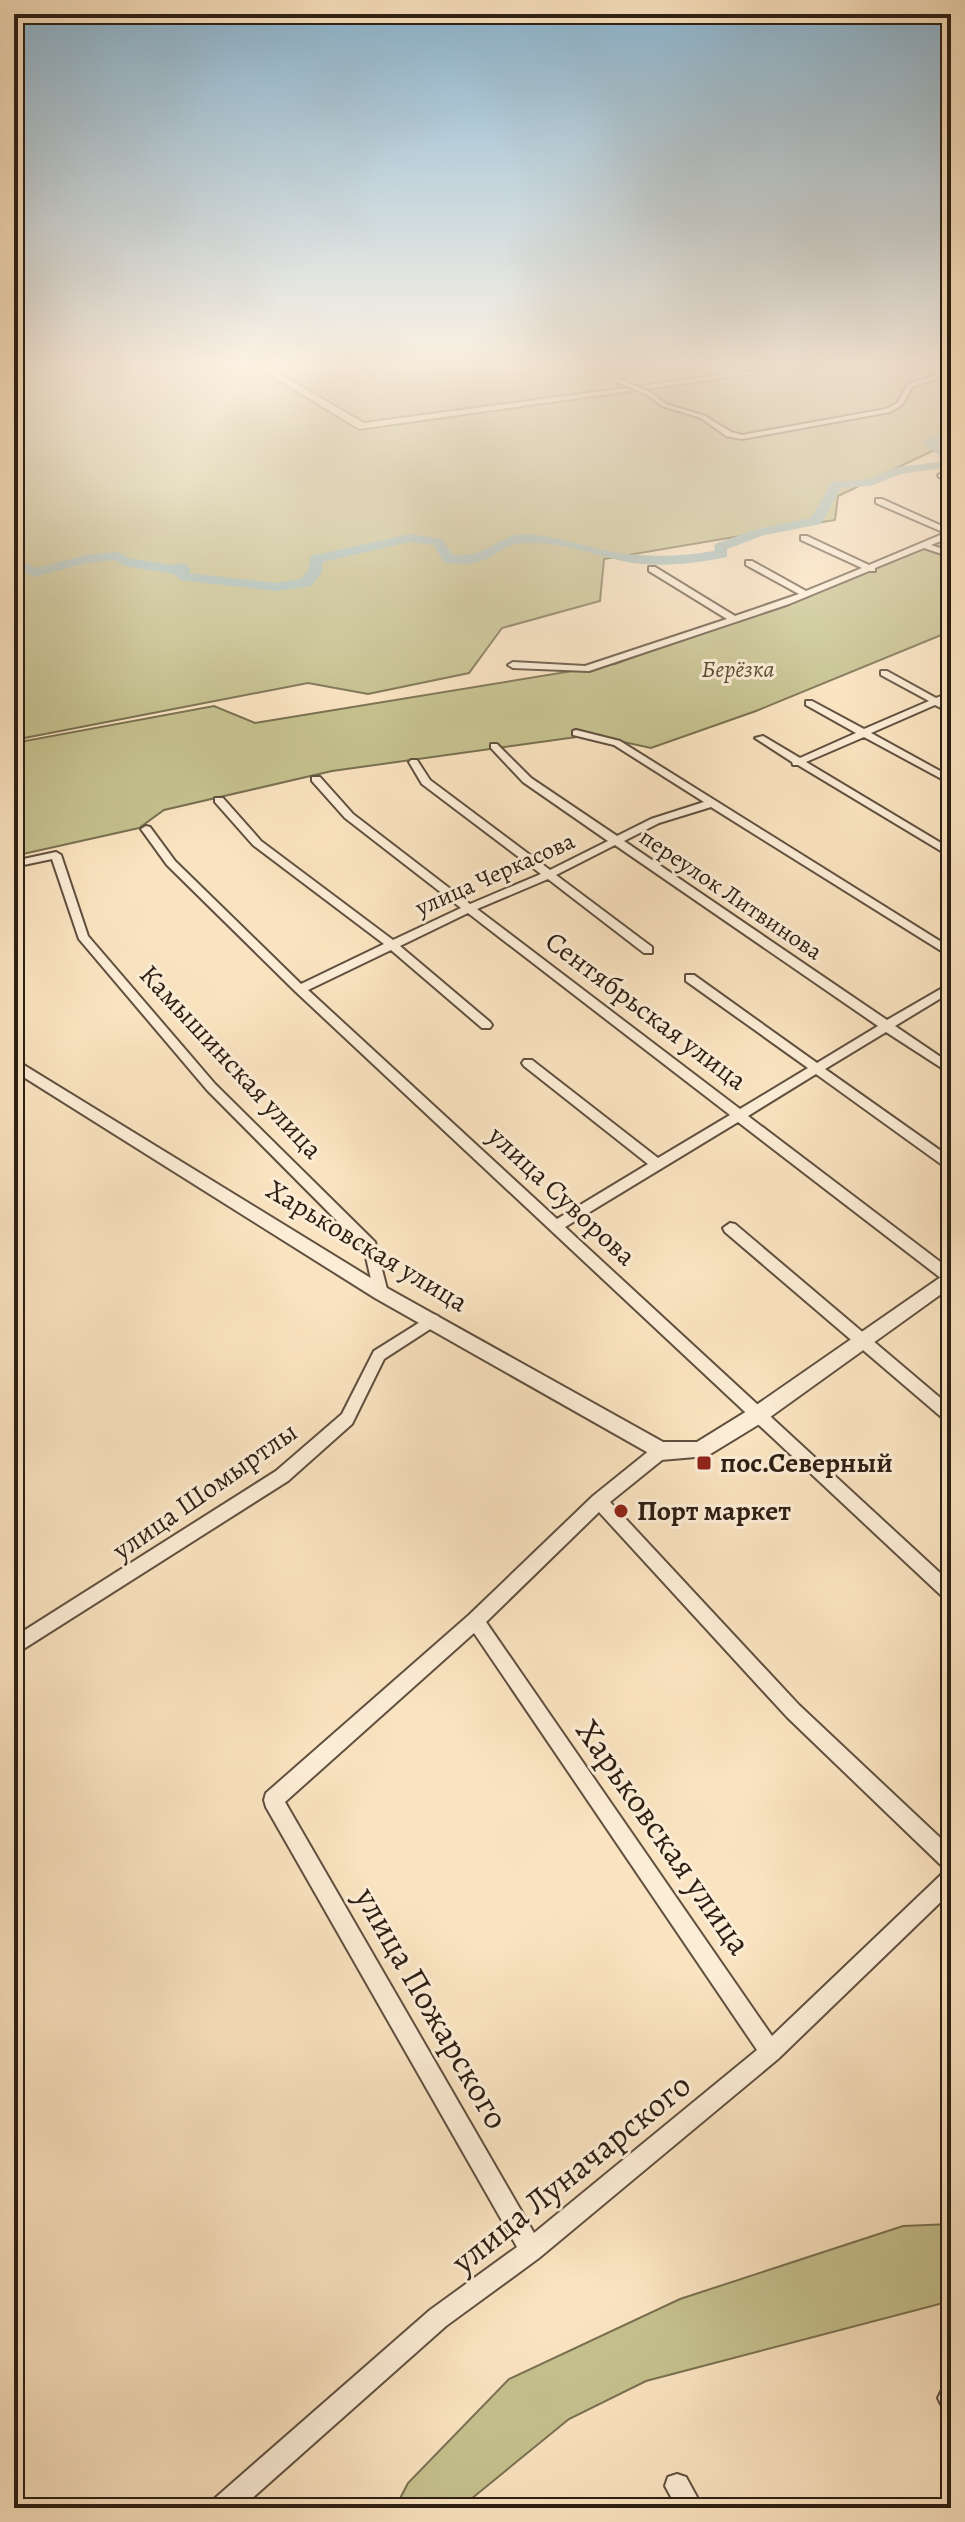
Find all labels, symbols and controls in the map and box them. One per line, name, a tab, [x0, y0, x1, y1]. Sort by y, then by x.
park label: Берёзка	[701, 653, 775, 685]
street label: переулок Литвинова	[633, 821, 829, 967]
street label: улица Черкасова	[409, 825, 580, 924]
street label: Сентябрьская улица	[537, 923, 755, 1099]
street label: Камышинская улица	[131, 956, 331, 1168]
street label: улица Суворова	[479, 1117, 644, 1275]
street label: Харьковская улица	[259, 1171, 475, 1321]
street label: улица Шомыртлы	[104, 1413, 305, 1570]
place label: пос.Северный	[720, 1444, 893, 1482]
marker: пос.Северный	[695, 1454, 713, 1472]
place label: Порт маркет	[637, 1492, 791, 1530]
marker: Порт маркет	[612, 1502, 630, 1520]
street label: Харьковская улица	[565, 1710, 763, 1965]
street label: улица Пожарского	[343, 1877, 520, 2138]
street label: улица Луначарского	[441, 2062, 701, 2285]

